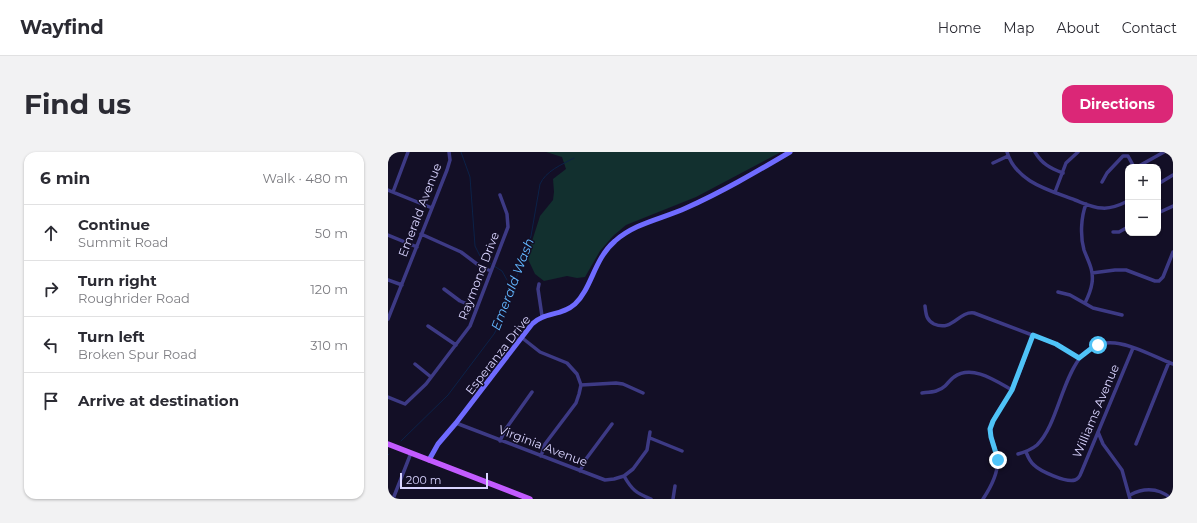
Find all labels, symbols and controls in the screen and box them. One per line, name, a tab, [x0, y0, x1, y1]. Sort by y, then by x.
text: Wayfind	[20, 16, 104, 39]
text: Home	[938, 19, 981, 37]
text: Map	[1003, 19, 1034, 37]
text: About	[1056, 19, 1100, 37]
text: Contact	[1122, 19, 1177, 37]
button: Directions	[1062, 85, 1173, 123]
text: Find us	[24, 87, 131, 121]
street label: Emerald Avenue	[395, 161, 444, 259]
map controls	[1125, 164, 1161, 236]
button: +	[1125, 164, 1161, 200]
text: 6 min	[40, 168, 90, 188]
text: Walk · 480 m	[262, 170, 348, 186]
button: −	[1125, 200, 1161, 236]
text: Continue	[78, 215, 150, 234]
icon: ahead	[40, 222, 62, 244]
text: 50 m	[315, 225, 348, 241]
street label: Raymond Drive	[455, 230, 502, 322]
text: Summit Road	[78, 234, 168, 250]
water label: Emerald Wash	[487, 236, 537, 332]
text: Turn right	[78, 271, 157, 290]
icon: right	[40, 278, 62, 300]
text: 120 m	[310, 281, 348, 297]
text: Roughrider Road	[78, 290, 190, 306]
street label: Esperanza Drive	[462, 312, 533, 397]
text: Turn left	[78, 327, 145, 346]
icon: left	[40, 334, 62, 356]
route start	[1089, 336, 1107, 354]
text: 310 m	[310, 337, 348, 353]
text: Broken Spur Road	[78, 346, 197, 362]
street label: Williams Avenue	[1069, 362, 1122, 460]
icon: arrive	[40, 390, 62, 412]
text: Arrive at destination	[78, 391, 239, 410]
street label: Virginia Avenue	[496, 422, 590, 469]
route end	[989, 451, 1007, 469]
scale bar	[400, 471, 488, 490]
text: 200 m	[406, 473, 441, 487]

